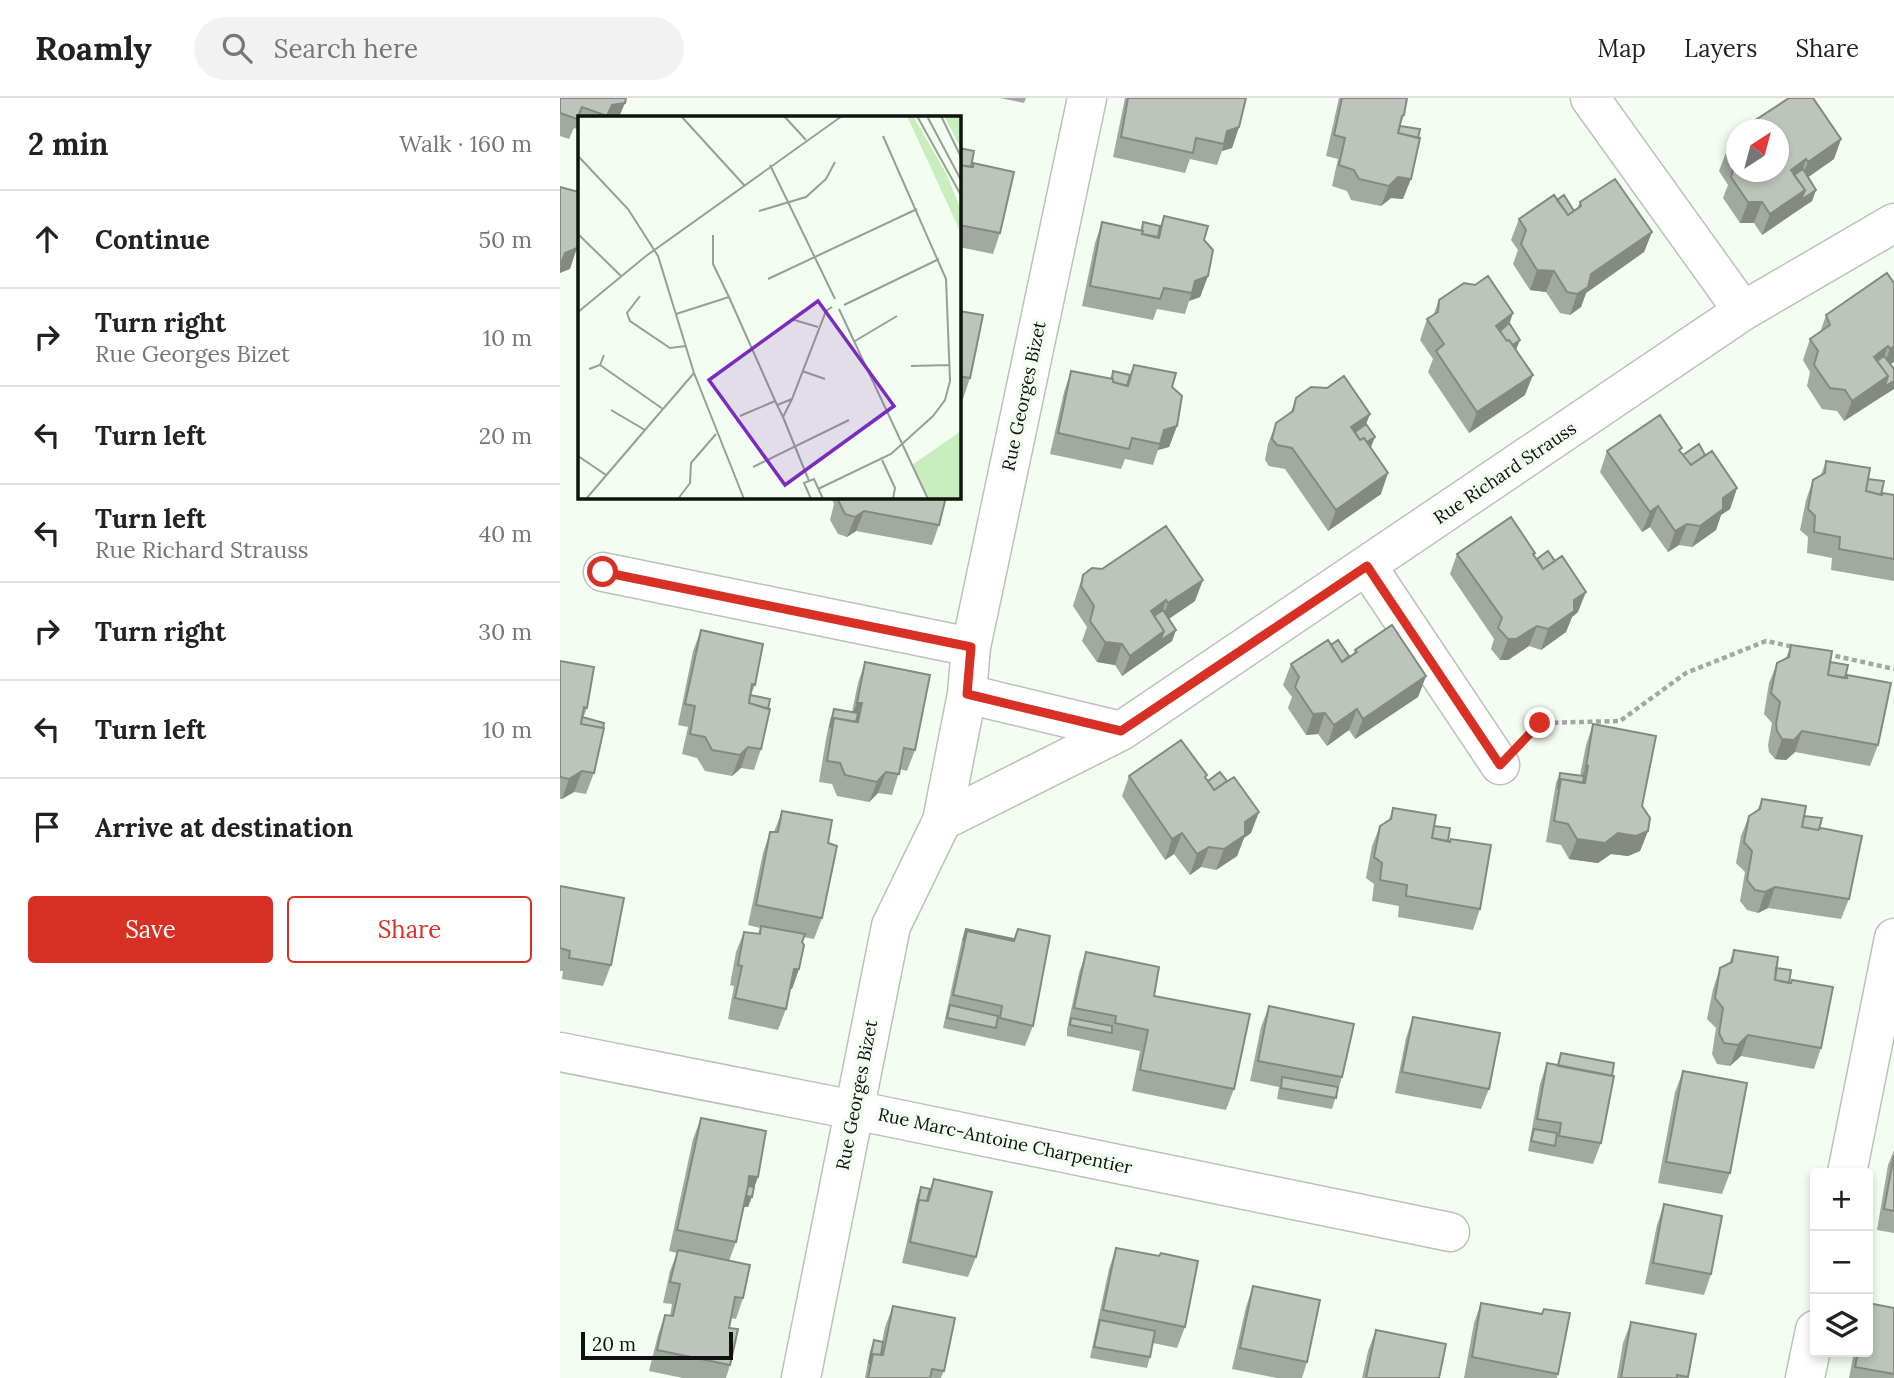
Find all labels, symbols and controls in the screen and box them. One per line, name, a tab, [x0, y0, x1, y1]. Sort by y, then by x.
search box	[194, 17, 684, 80]
text: Roamly	[35, 27, 152, 69]
icon: search	[218, 29, 256, 67]
text: Search here	[274, 32, 418, 65]
text: Map	[1597, 33, 1646, 64]
text: Layers	[1684, 33, 1757, 64]
text: Share	[1795, 33, 1859, 64]
inset map	[578, 116, 961, 499]
north arrow	[1726, 119, 1789, 182]
text: 2 min	[28, 125, 108, 163]
text: Walk · 160 m	[399, 129, 532, 158]
icon: ahead	[28, 220, 66, 258]
text: Continue	[95, 223, 210, 256]
text: 50 m	[479, 225, 532, 254]
text: Turn right	[95, 306, 226, 339]
icon: right	[28, 318, 66, 356]
street label: Rue Georges Bizet	[996, 319, 1051, 473]
text: 10 m	[483, 323, 532, 352]
text: Rue Georges Bizet	[95, 339, 290, 368]
icon: left	[28, 416, 66, 454]
street label: Rue Richard Strauss	[1429, 416, 1580, 529]
text: Turn left	[95, 419, 206, 452]
text: 20 m	[479, 421, 532, 450]
text: Turn left	[95, 502, 206, 535]
icon: left	[28, 514, 66, 552]
text: 40 m	[479, 519, 532, 548]
text: Rue Richard Strauss	[95, 535, 309, 564]
route start	[587, 556, 618, 587]
icon: right	[28, 612, 66, 650]
text: Turn right	[95, 615, 226, 648]
text: 30 m	[478, 617, 532, 646]
route end	[1524, 707, 1555, 738]
icon: left	[28, 710, 66, 748]
text: Turn left	[95, 713, 206, 746]
text: 10 m	[483, 715, 532, 744]
icon: arrive	[28, 808, 66, 846]
text: Arrive at destination	[95, 811, 353, 844]
button: Save	[28, 896, 273, 963]
button: Share	[287, 896, 532, 963]
street label: Rue Georges Bizet	[831, 1018, 882, 1172]
street label: Rue Marc-Antoine Charpentier	[876, 1102, 1135, 1179]
map controls	[1810, 1168, 1873, 1357]
button: +	[1810, 1168, 1873, 1231]
button: −	[1810, 1231, 1873, 1294]
button: layers	[1810, 1294, 1873, 1357]
scale bar	[581, 1329, 733, 1361]
text: 20 m	[592, 1332, 636, 1356]

